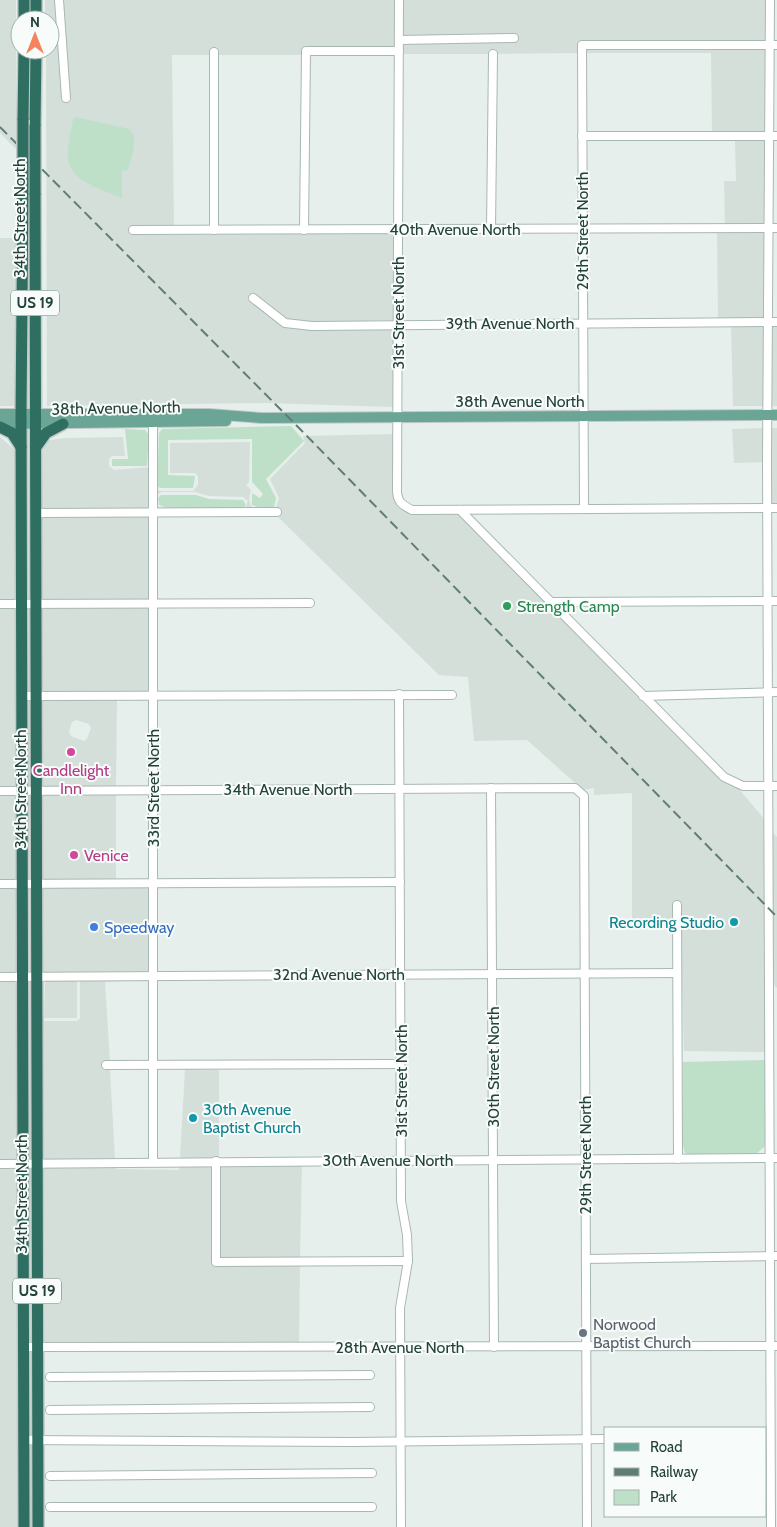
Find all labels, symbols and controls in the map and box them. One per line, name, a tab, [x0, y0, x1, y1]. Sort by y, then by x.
north arrow	[10, 10, 60, 60]
text: N	[30, 13, 40, 31]
street label: 34th Street North	[10, 158, 29, 278]
street label: 29th Street North	[573, 172, 592, 290]
street label: 40th Avenue North	[389, 220, 521, 239]
street label: 31st Street North	[389, 256, 408, 370]
road number: US 19	[11, 290, 59, 316]
street label: 39th Avenue North	[446, 314, 574, 333]
street label: 38th Avenue North	[455, 392, 585, 411]
street label: 38th Avenue North	[51, 397, 181, 419]
place label: Strength Camp	[517, 597, 620, 616]
marker: Strength Camp	[501, 600, 513, 612]
street label: 34th Street North	[11, 729, 30, 849]
street label: 33rd Street North	[144, 729, 163, 847]
marker: Candlelight Inn	[65, 746, 77, 758]
place label: Candlelight Inn	[33, 761, 110, 798]
street label: 34th Avenue North	[224, 780, 352, 799]
place label: Venice	[84, 846, 129, 865]
marker: Venice	[68, 849, 80, 861]
place label: Recording Studio	[609, 913, 724, 932]
marker: Recording Studio	[728, 916, 740, 928]
place label: Speedway	[104, 918, 174, 937]
marker: Speedway	[88, 921, 100, 933]
street label: 32nd Avenue North	[273, 965, 405, 984]
street label: 30th Street North	[484, 1006, 503, 1128]
street label: 31st Street North	[392, 1024, 411, 1138]
street label: 29th Street North	[576, 1096, 595, 1214]
place label: 30th Avenue Baptist Church	[203, 1100, 301, 1137]
marker: 30th Avenue Baptist Church	[187, 1112, 199, 1124]
street label: 34th Street North	[12, 1134, 31, 1254]
street label: 30th Avenue North	[323, 1151, 453, 1170]
road number: US 19	[13, 1278, 61, 1304]
place label: Norwood Baptist Church	[593, 1315, 691, 1352]
marker: Norwood Baptist Church	[577, 1327, 589, 1339]
street label: 28th Avenue North	[335, 1338, 465, 1357]
legend	[604, 1427, 767, 1517]
text: Road	[650, 1438, 683, 1456]
text: Railway	[650, 1463, 699, 1481]
text: Park	[650, 1488, 677, 1506]

